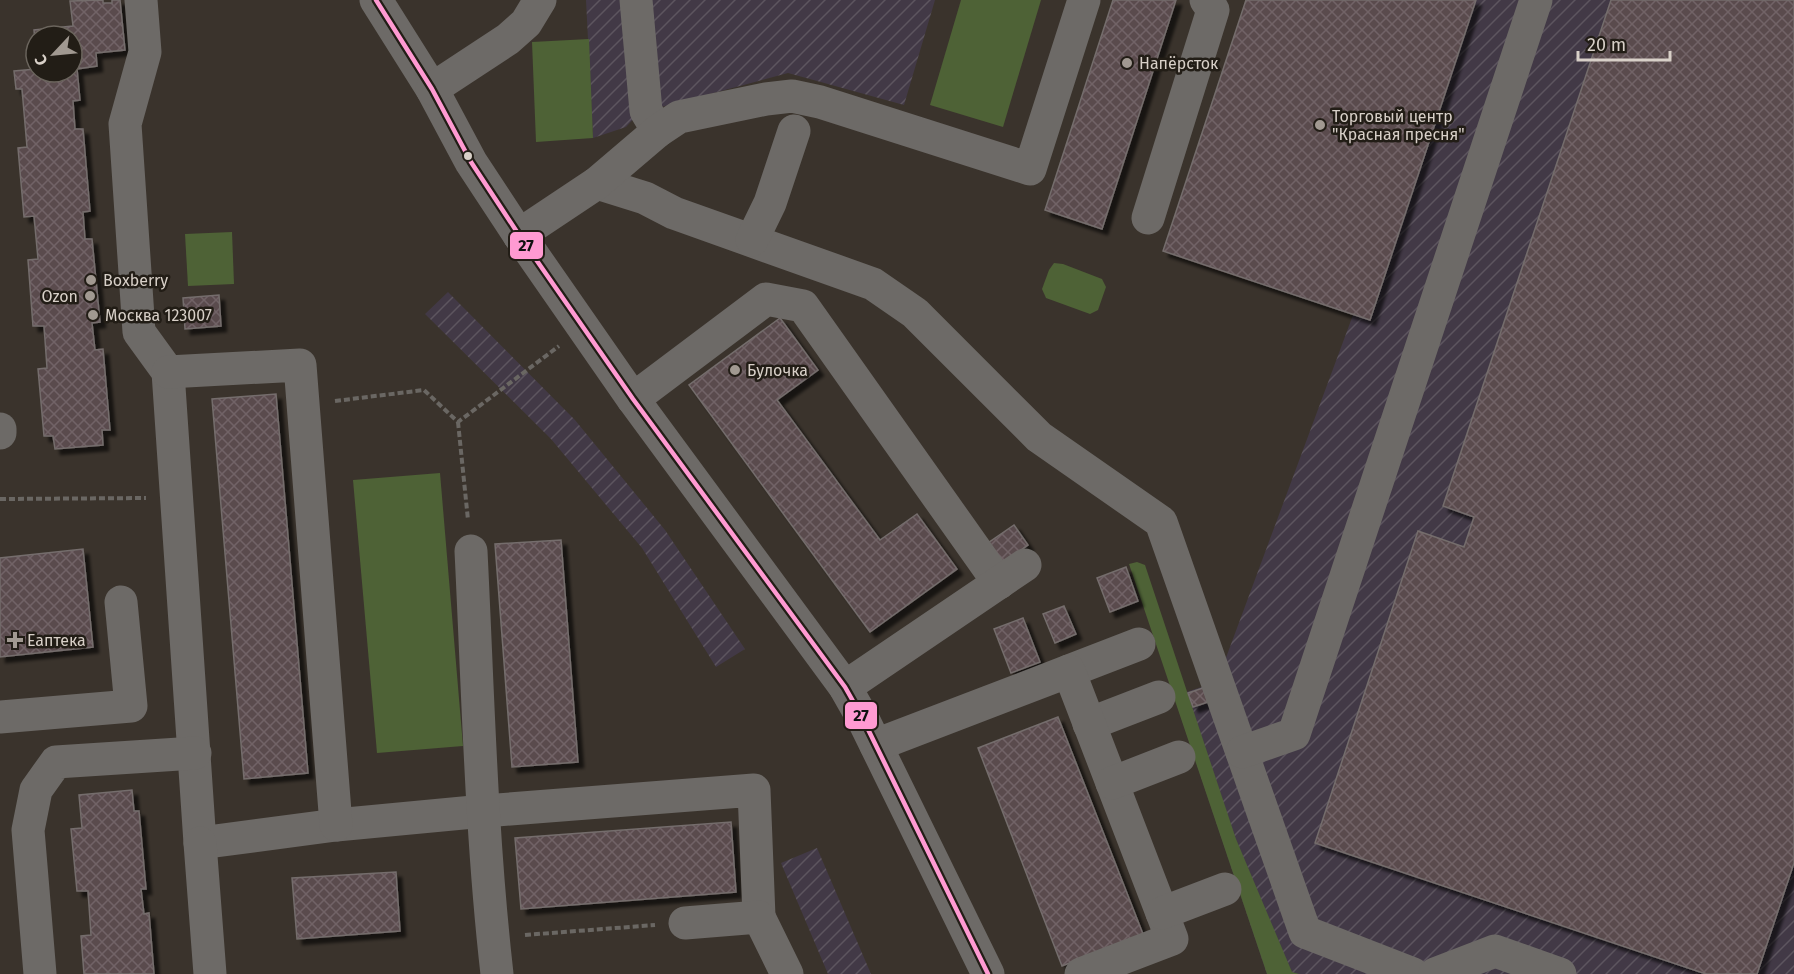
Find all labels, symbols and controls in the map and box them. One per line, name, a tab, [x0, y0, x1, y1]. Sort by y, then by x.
north arrow	[24, 24, 84, 84]
scale bar	[1578, 24, 1670, 62]
text: 20 m	[1587, 34, 1626, 56]
text: С	[30, 51, 52, 69]
place label: Напёрсток	[1139, 54, 1219, 73]
marker: Напёрсток	[1120, 56, 1134, 70]
place label: Торговый центр "Красная пресня"	[1332, 107, 1465, 144]
marker: Торговый центр "Красная пресня"	[1313, 118, 1327, 132]
unlabelled marker	[462, 150, 474, 162]
line badge: 27	[509, 231, 544, 260]
text: 27	[518, 236, 534, 255]
place label: Boxberry	[103, 271, 168, 290]
marker: Boxberry	[84, 273, 98, 287]
place label: Ozon	[41, 287, 78, 306]
marker: Ozon	[83, 289, 97, 303]
place label: Москва 123007	[105, 306, 212, 325]
marker: Москва 123007	[86, 308, 100, 322]
place label: Булочка	[747, 361, 808, 380]
marker: Булочка	[728, 363, 742, 377]
place label: Еаптека	[27, 631, 86, 650]
marker: Еаптека	[8, 633, 22, 647]
line badge: 27	[844, 701, 878, 730]
text: 27	[853, 706, 869, 725]

